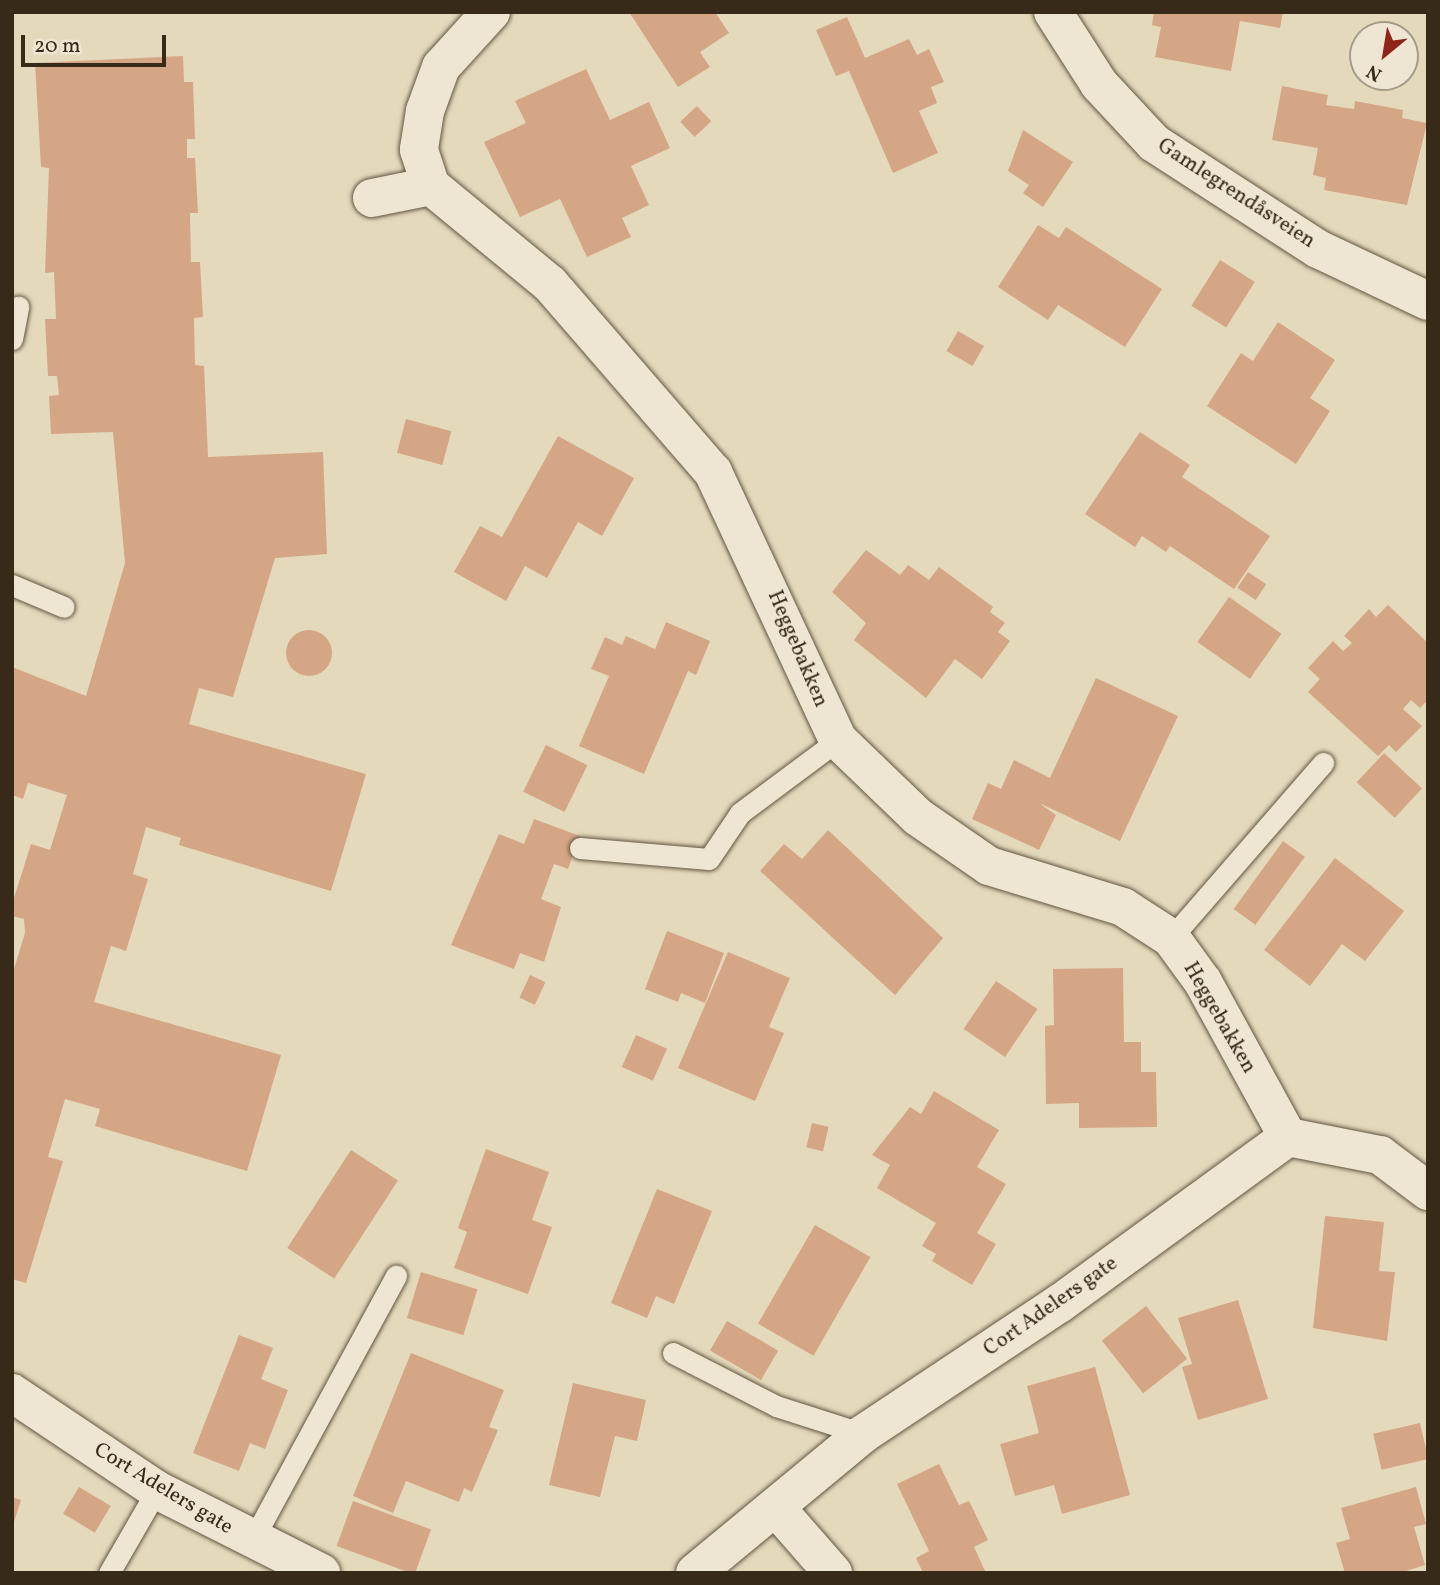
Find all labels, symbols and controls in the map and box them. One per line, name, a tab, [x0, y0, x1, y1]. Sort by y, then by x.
scale bar	[24, 21, 170, 65]
north arrow	[1349, 21, 1419, 91]
text: 20 m	[34, 32, 80, 61]
text: N	[1362, 58, 1387, 87]
street label: Gamlegrendåsveien	[1152, 134, 1320, 254]
street label: Heggebakken	[761, 587, 833, 711]
street label: Heggebakken	[1177, 958, 1261, 1078]
street label: Cort Adelers gate	[979, 1251, 1123, 1363]
street label: Cort Adelers gate	[89, 1438, 237, 1540]

